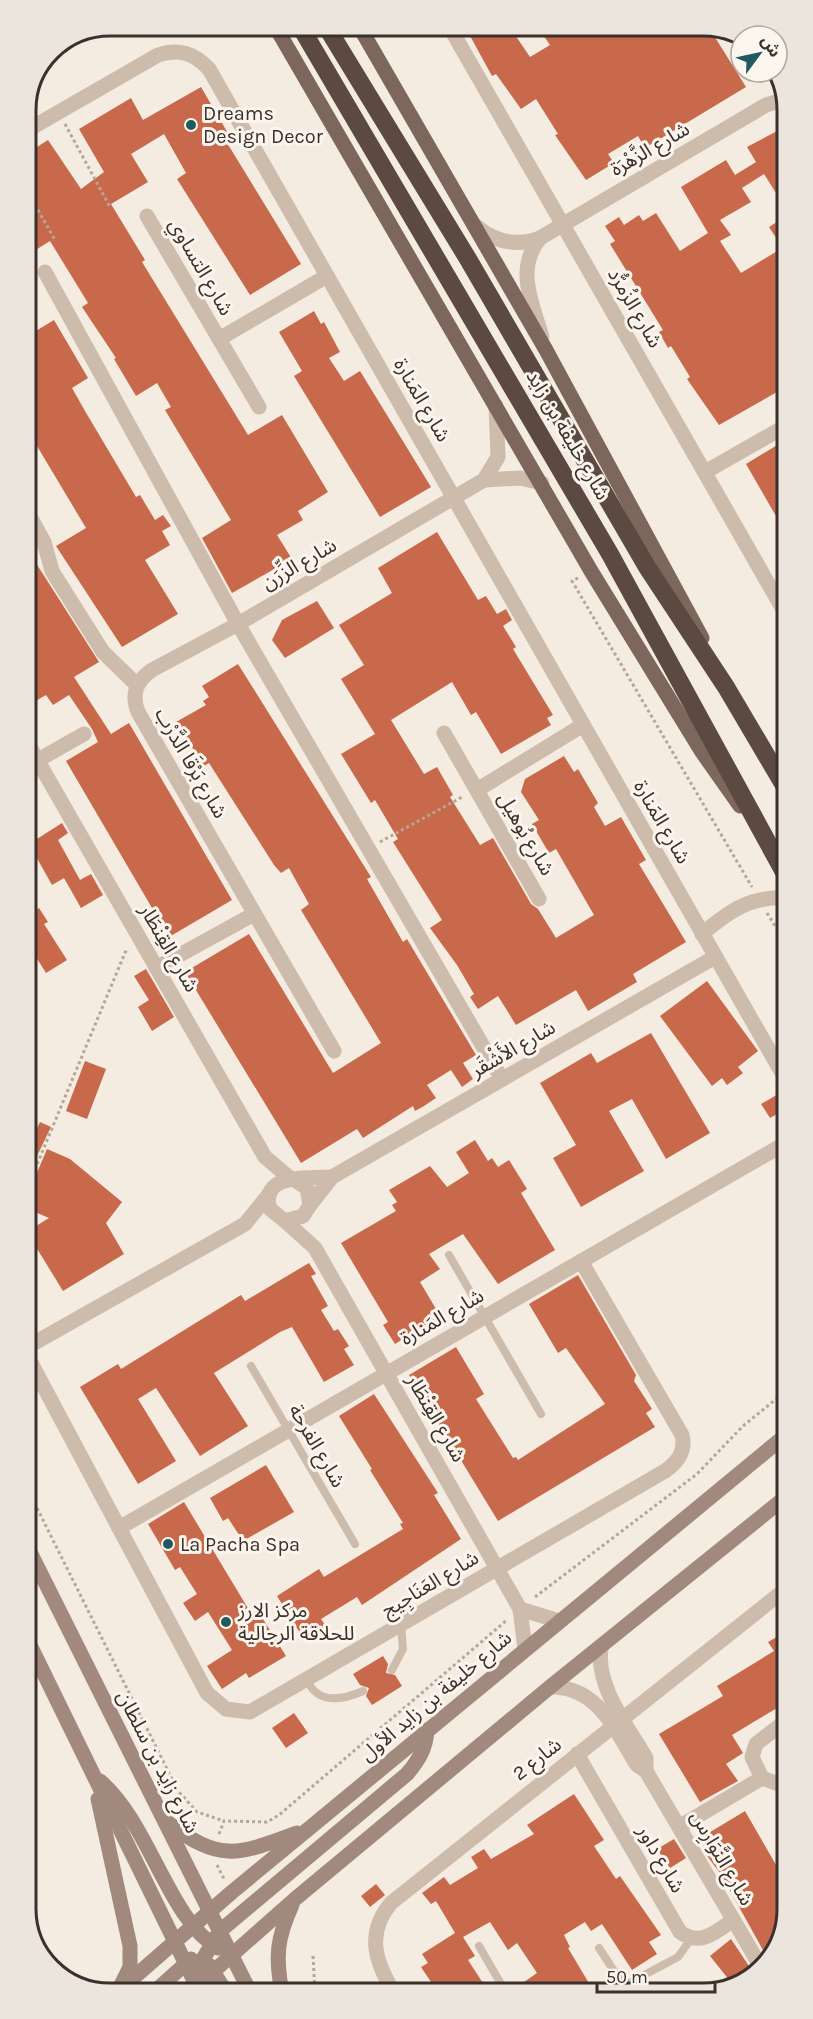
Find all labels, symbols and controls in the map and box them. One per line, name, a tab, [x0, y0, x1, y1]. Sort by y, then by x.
north arrow	[729, 24, 789, 84]
text: ش	[757, 32, 785, 61]
place label: Dreams Design Decor	[203, 102, 324, 148]
street label: شارع الزَّهْرَة	[605, 115, 695, 183]
marker: Dreams Design Decor	[184, 118, 198, 132]
street label: شارع التساوي	[161, 214, 238, 321]
street label: شارع الزُمرُّد	[600, 264, 668, 353]
street label: شارع المَنارة	[386, 354, 455, 447]
street label: شارع خليفة بن زايد	[519, 366, 615, 506]
street label: شارع الزِّرَن	[255, 529, 342, 597]
street label: شارع بَرْقَا الدَّرْب	[148, 703, 234, 824]
street label: شارع المَنارة	[626, 776, 695, 869]
street label: شارع بُوهيل	[490, 788, 559, 881]
street label: شارع القِنْطَار	[131, 899, 203, 998]
street label: شارع الأَشْقَر	[464, 1013, 561, 1085]
street label: شارع المَنارة	[396, 1284, 489, 1353]
street label: شارع القِنْطَار	[398, 1369, 470, 1468]
street label: شارع الفرحة	[281, 1400, 350, 1493]
place label: La Pacha Spa	[180, 1533, 300, 1556]
marker: La Pacha Spa	[161, 1537, 175, 1551]
street label: شارع العَنَاجِيج	[377, 1546, 484, 1625]
place label: مركز الارز للحلاقة الرجالية	[237, 1599, 354, 1645]
marker: مركز الارز للحلاقة الرجالية	[219, 1615, 233, 1629]
street label: شارع خليفة بن زايد الأول	[356, 1626, 518, 1768]
street label: شارع زايد بن سلطان	[109, 1687, 204, 1838]
street label: شارع 2	[508, 1733, 568, 1787]
street label: شارع النَّوَارِس	[683, 1806, 760, 1911]
street label: شارع داور	[629, 1820, 690, 1898]
scale bar	[597, 1956, 716, 1994]
text: 50 m	[606, 1966, 648, 1988]

